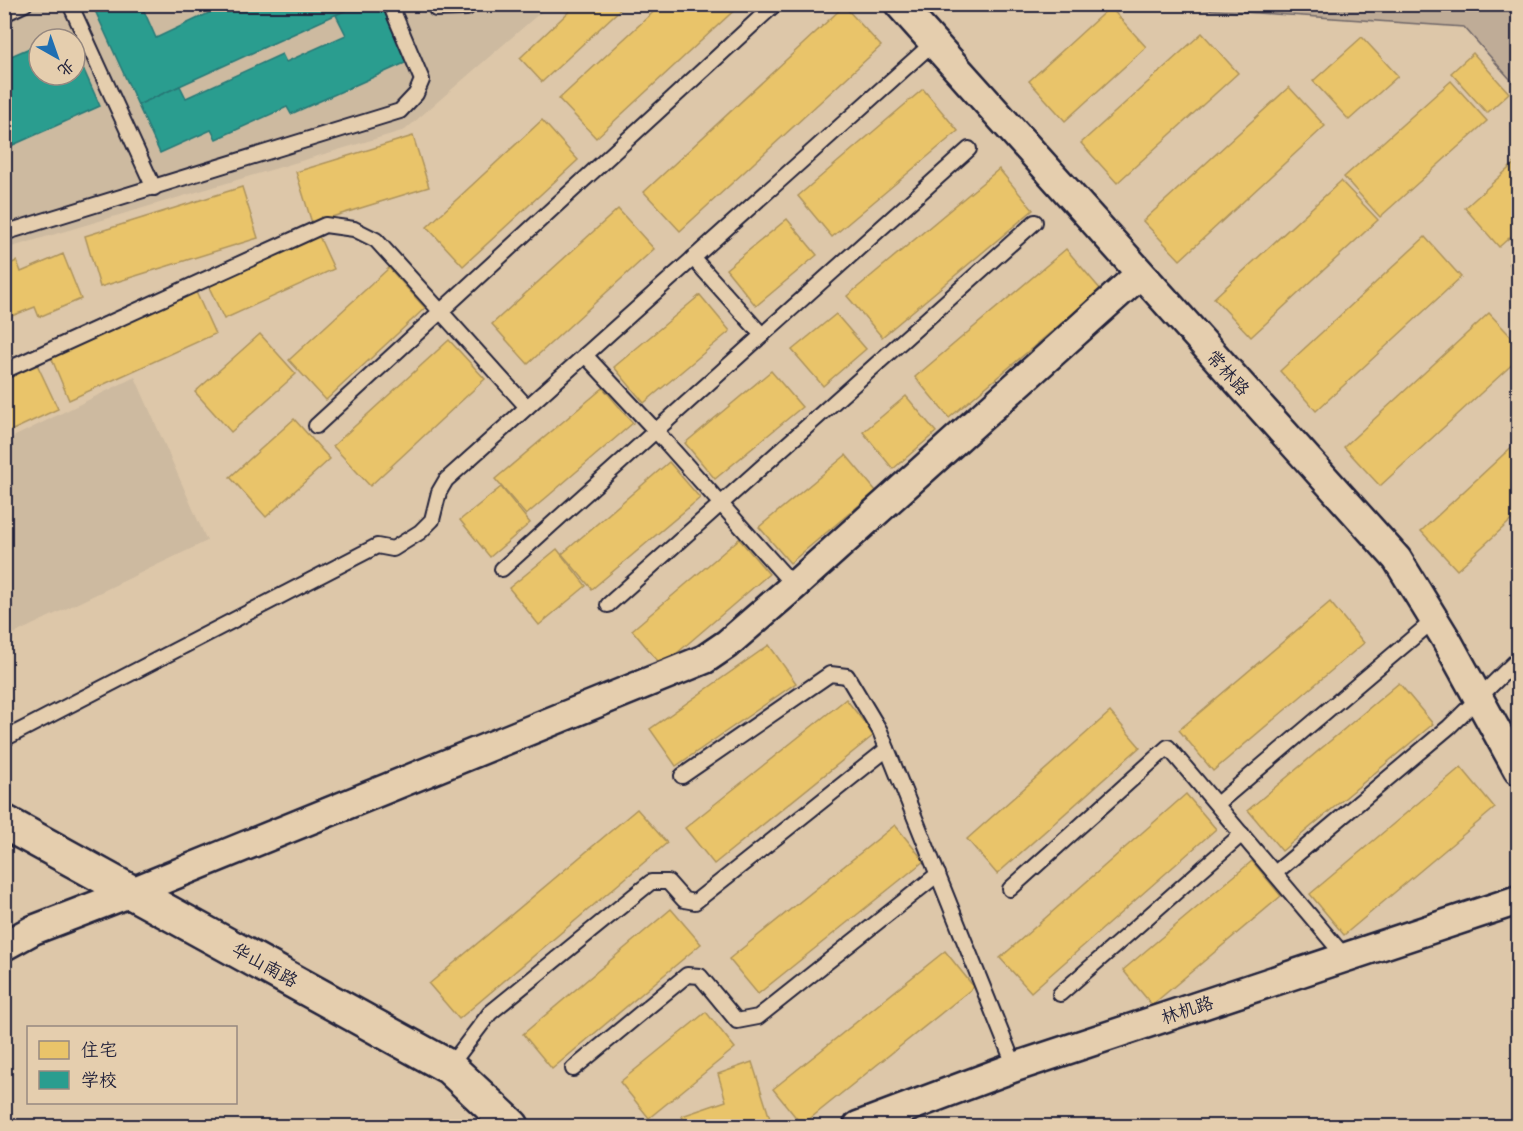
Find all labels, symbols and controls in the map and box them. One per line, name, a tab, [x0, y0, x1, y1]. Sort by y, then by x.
north arrow	[27, 27, 87, 87]
text: 北	[54, 56, 79, 81]
street label: 常林路	[1202, 346, 1254, 400]
street label: 华山南路	[228, 938, 302, 992]
street label: 林机路	[1158, 991, 1216, 1029]
legend	[27, 1026, 237, 1104]
text: 住宅	[81, 1039, 117, 1061]
text: 学校	[81, 1069, 117, 1091]

